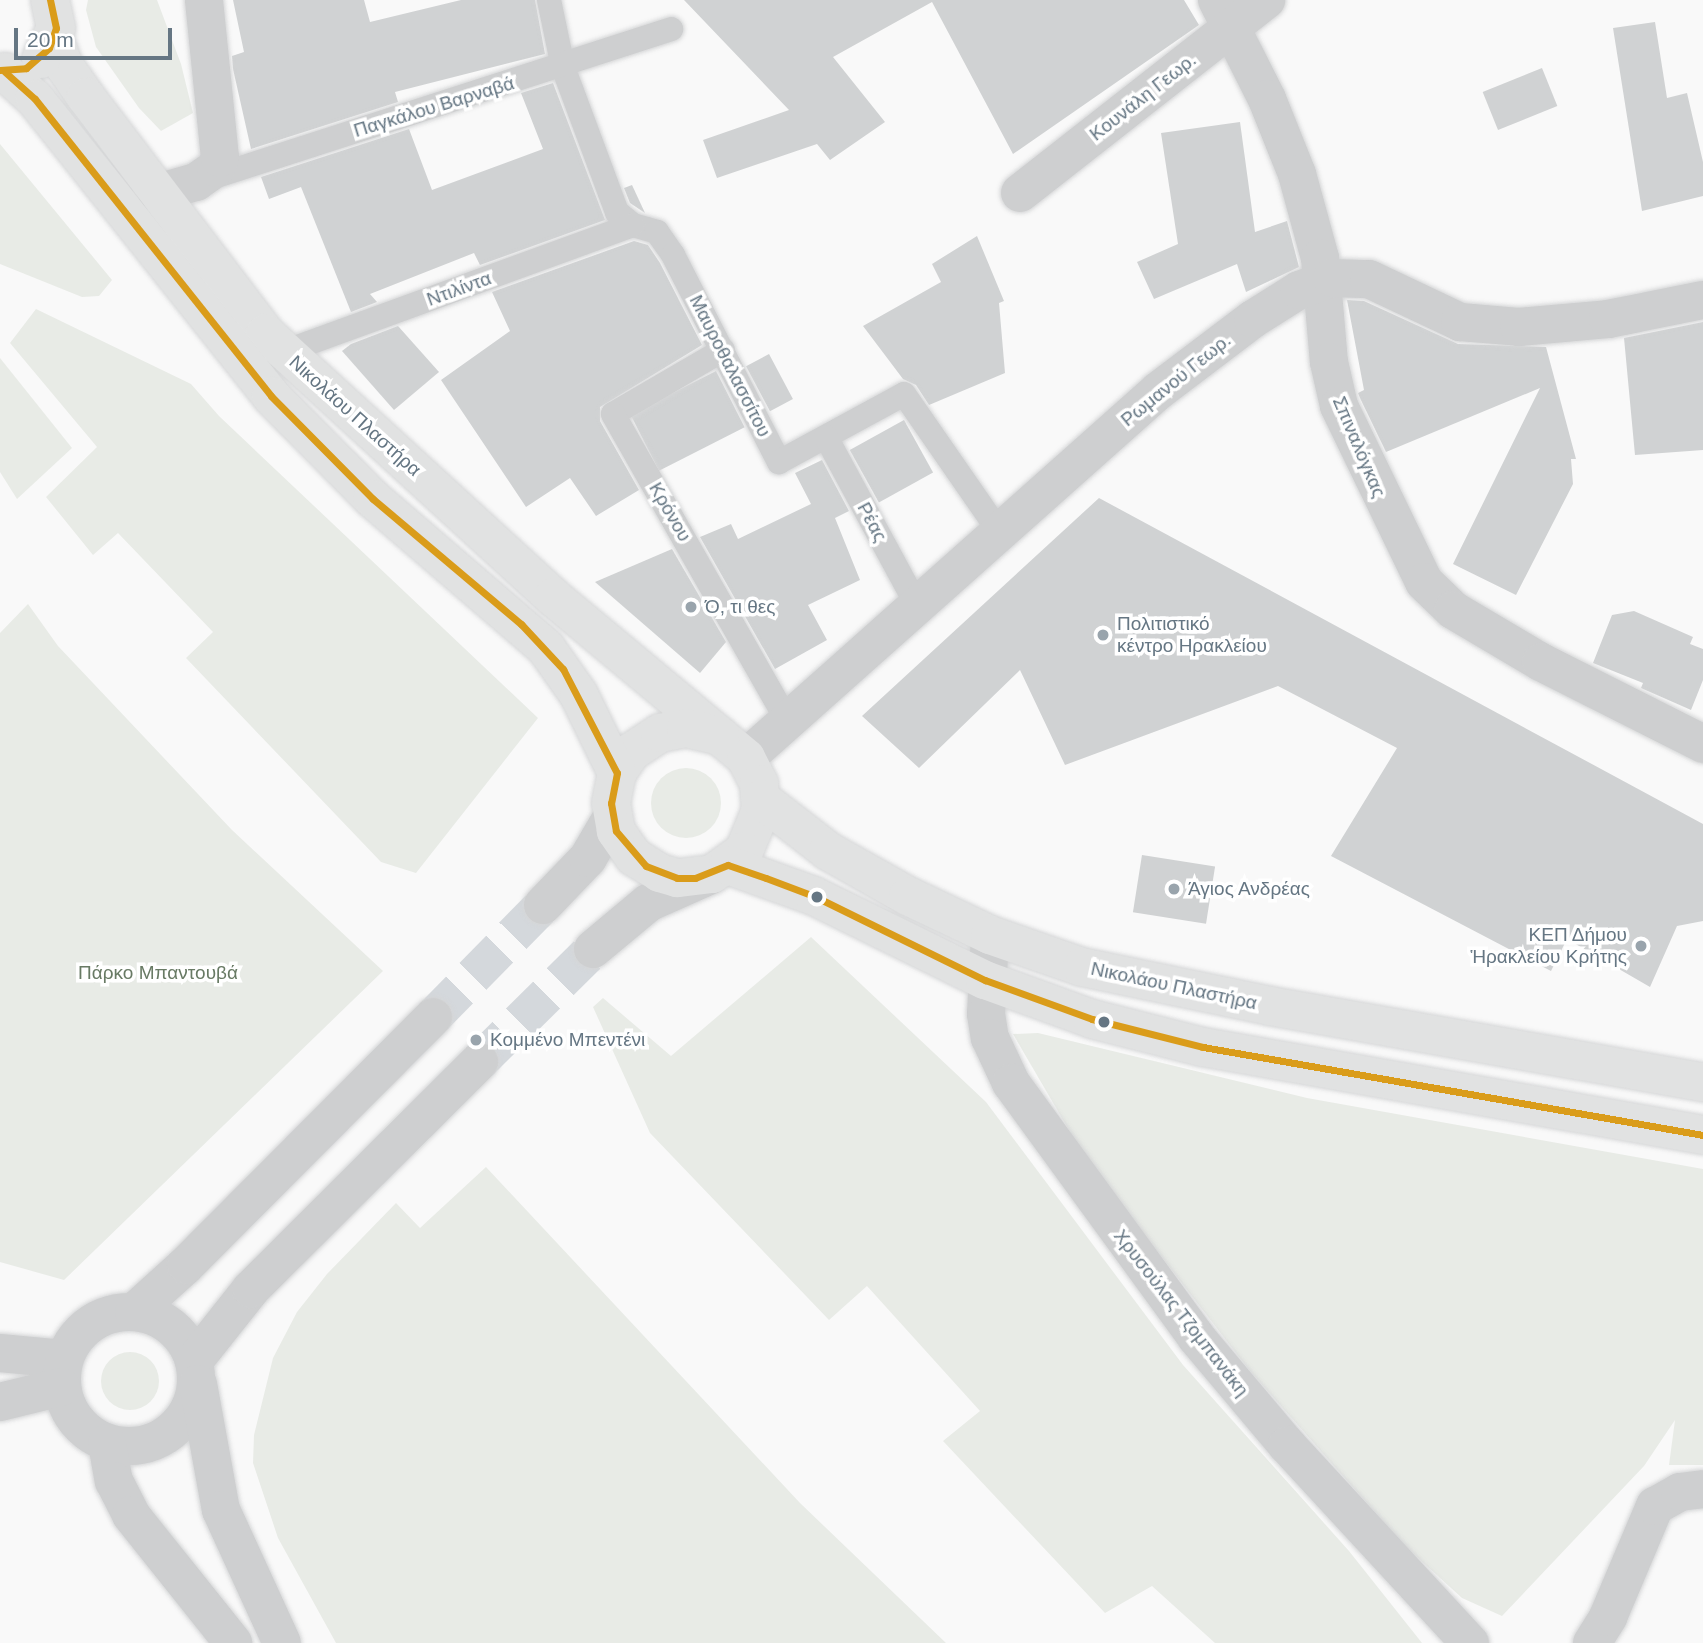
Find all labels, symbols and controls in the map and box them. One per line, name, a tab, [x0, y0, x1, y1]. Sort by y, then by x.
scale bar	[18, 14, 175, 58]
text: 20 m	[27, 28, 74, 51]
street label: Κουνάλη Γεωρ.	[1085, 48, 1201, 146]
street label: Παγκάλου Βαρναβά	[351, 72, 517, 142]
street label: Ντιλίντα	[424, 267, 494, 311]
street label: Μαυροθαλασσίτου	[684, 291, 776, 441]
street label: Ρωμανού Γεωρ.	[1116, 329, 1236, 431]
street label: Νικολάου Πλαστήρα	[284, 351, 426, 481]
street label: Σπιναλόγκας	[1328, 393, 1390, 501]
street label: Κρόνου	[644, 478, 696, 546]
street label: Ρέας	[852, 498, 892, 546]
place label: Ό, τι θες	[705, 596, 775, 618]
marker: Ό, τι θες	[683, 599, 699, 615]
place label: Πολιτιστικό κέντρο Ηρακλείου	[1117, 613, 1267, 657]
marker: Πολιτιστικό κέντρο Ηρακλείου	[1095, 627, 1111, 643]
place label: Άγιος Ανδρέας	[1188, 878, 1311, 900]
marker: Άγιος Ανδρέας	[1166, 881, 1182, 897]
unlabelled marker	[810, 890, 824, 904]
place label: ΚΕΠ Δήμου Ἡρακλείου Κρήτης	[1470, 924, 1627, 968]
marker: ΚΕΠ Δήμου Ἡρακλείου Κρήτης	[1633, 938, 1649, 954]
street label: Νικολάου Πλαστήρα	[1089, 957, 1259, 1015]
park label: Πάρκο Μπαντουβά	[78, 962, 238, 984]
unlabelled marker	[1097, 1015, 1111, 1029]
place label: Κομμένο Μπεντένι	[490, 1029, 645, 1051]
marker: Κομμένο Μπεντένι	[468, 1032, 484, 1048]
street label: Χρυσούλας Τζομπανάκη	[1109, 1225, 1253, 1401]

